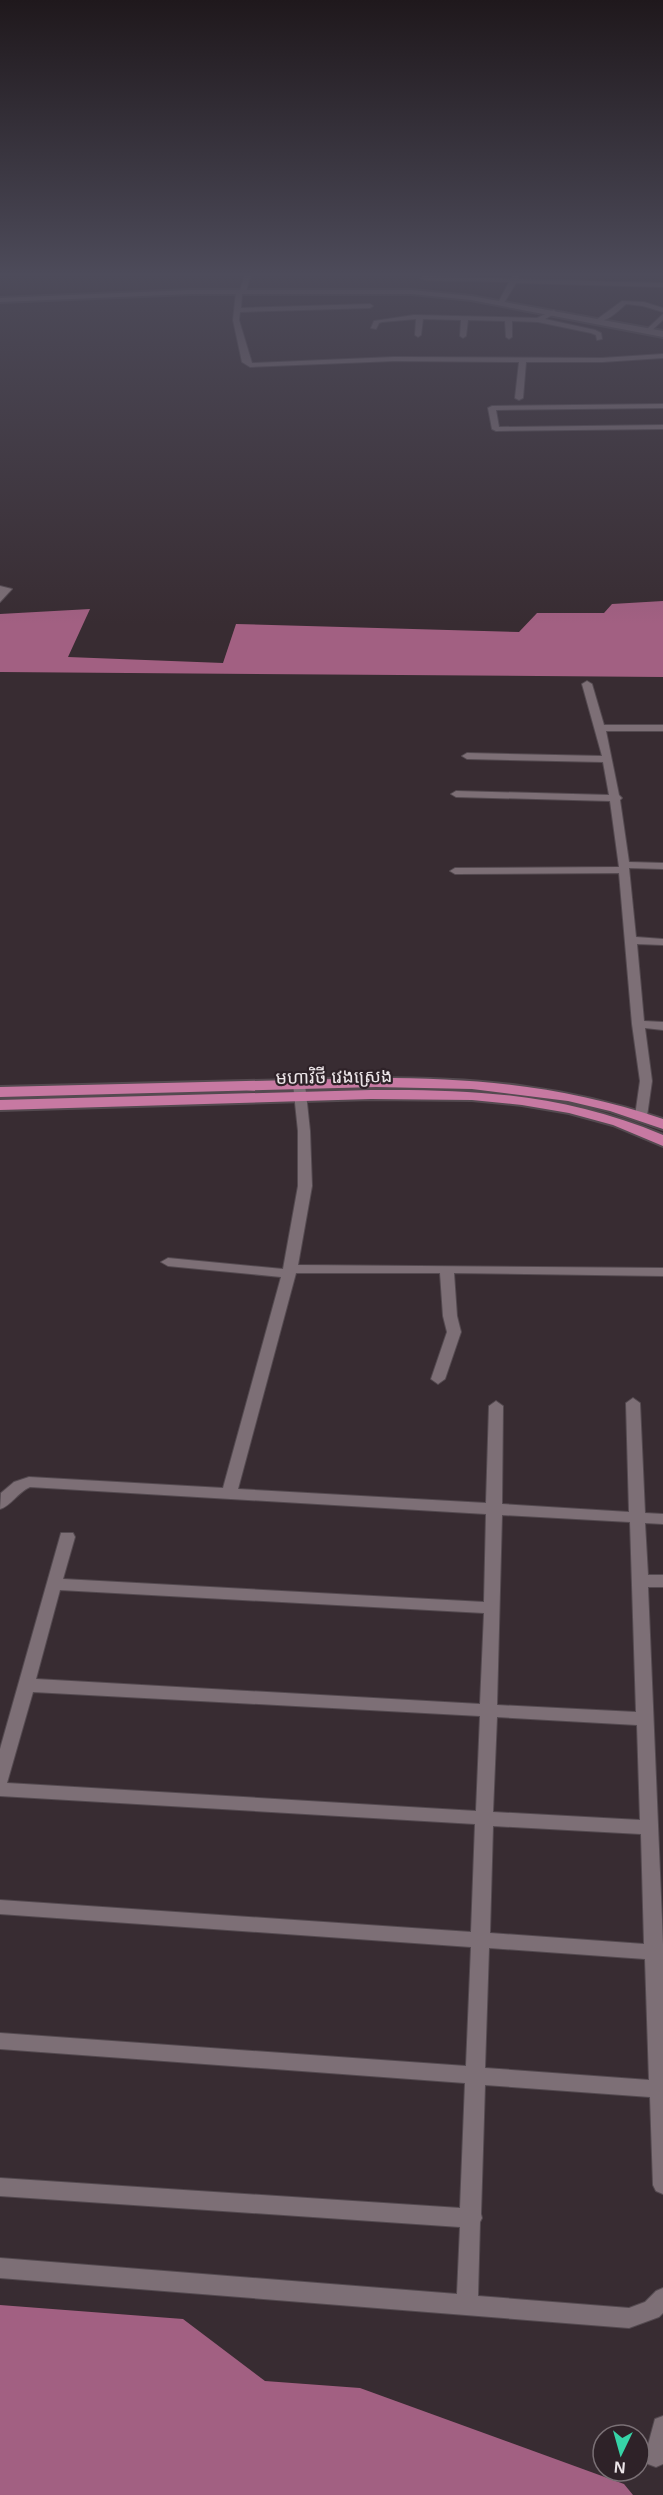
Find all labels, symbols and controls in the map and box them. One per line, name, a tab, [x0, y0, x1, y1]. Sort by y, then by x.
street label: មហាវិថី វេងស្រេង	[276, 1064, 392, 1089]
north arrow	[591, 2423, 651, 2483]
text: N	[613, 2458, 626, 2476]

